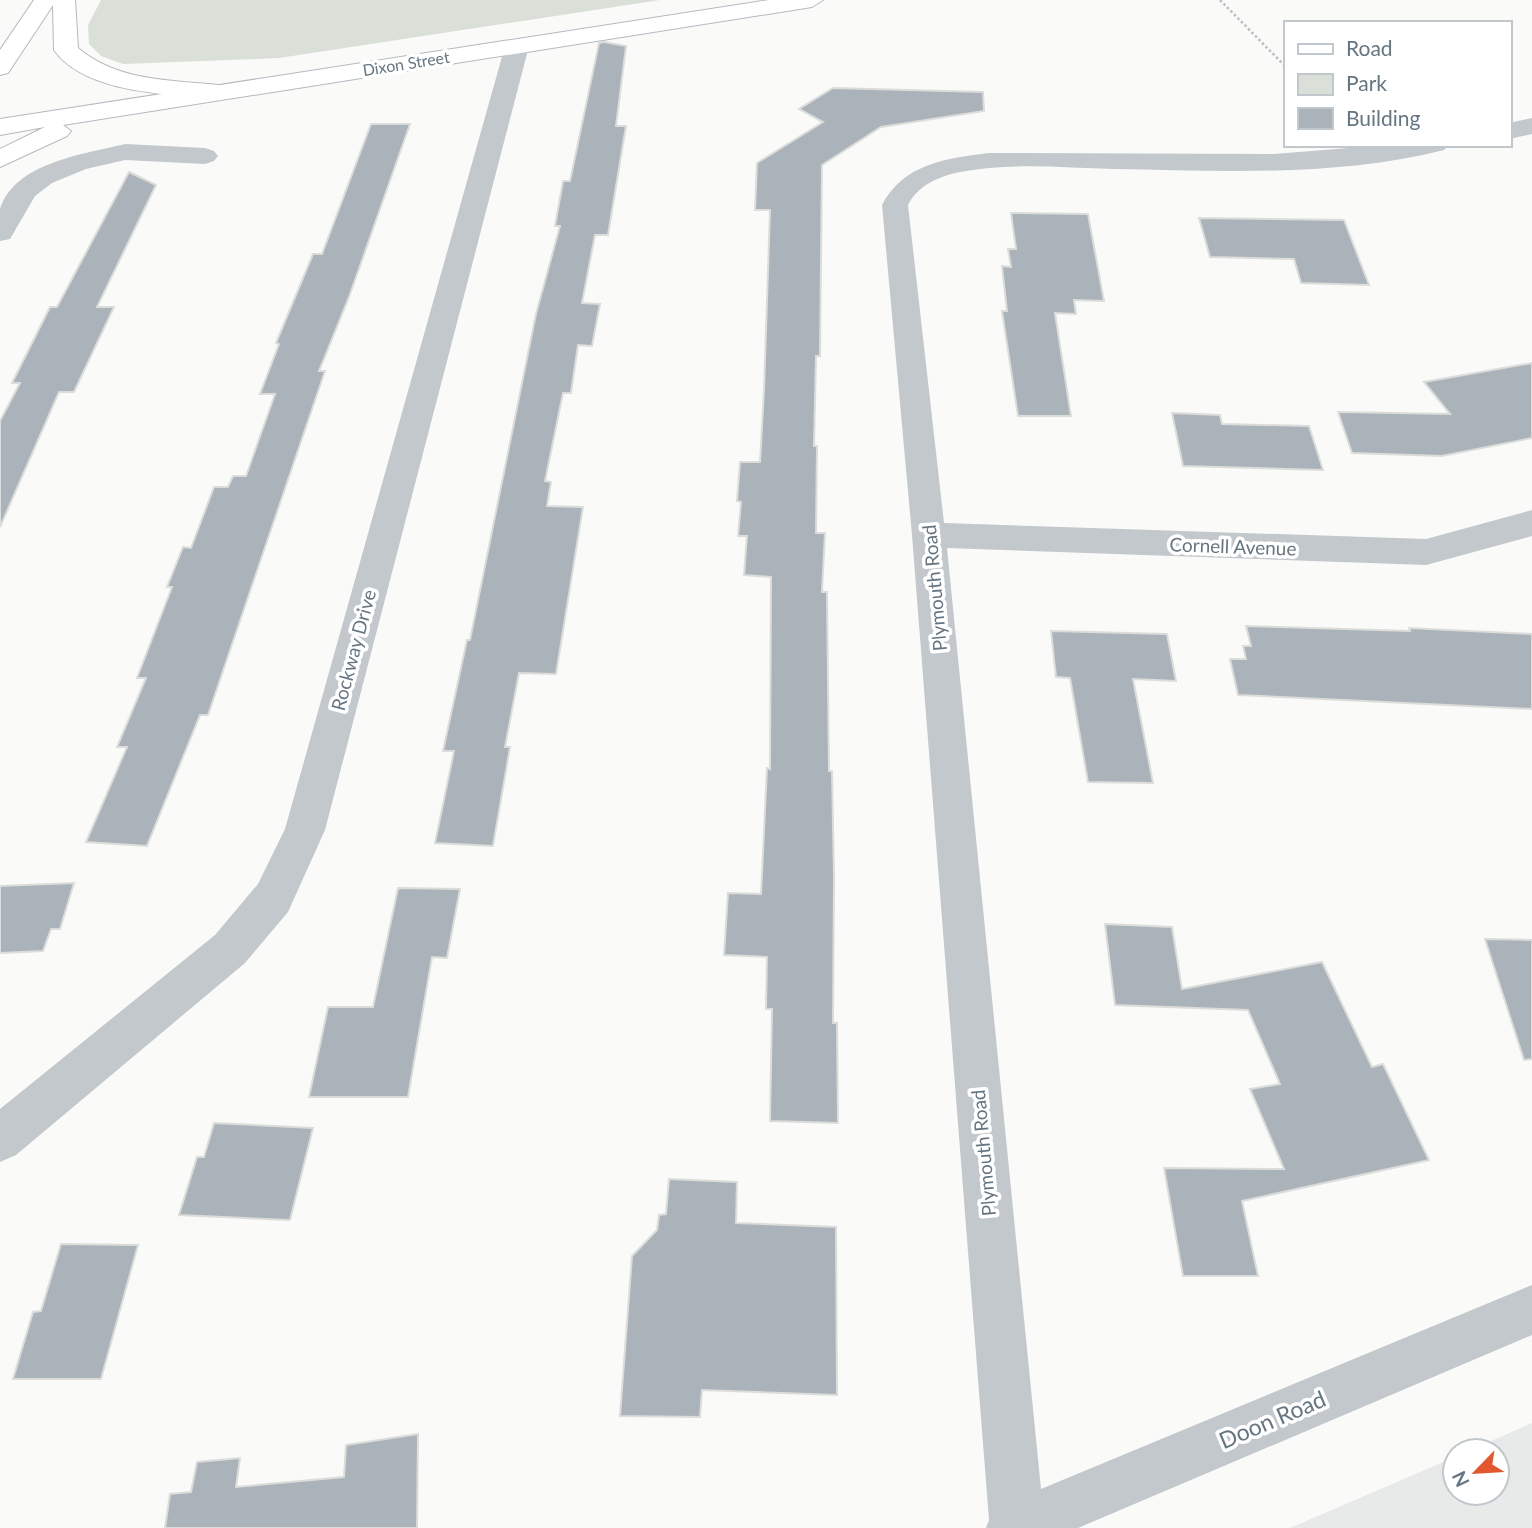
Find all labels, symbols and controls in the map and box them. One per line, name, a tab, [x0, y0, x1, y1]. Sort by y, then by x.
legend	[1284, 21, 1511, 147]
text: Road	[1346, 35, 1393, 60]
street label: Dixon Street	[361, 47, 451, 79]
text: Park	[1346, 70, 1387, 95]
text: Building	[1346, 105, 1421, 130]
street label: Plymouth Road	[917, 524, 951, 652]
street label: Cornell Avenue	[1169, 532, 1297, 560]
street label: Rockway Drive	[326, 587, 380, 713]
street label: Plymouth Road	[966, 1089, 1000, 1217]
street label: Doon Road	[1214, 1384, 1330, 1454]
north arrow	[1441, 1437, 1511, 1507]
text: N	[1447, 1468, 1474, 1491]

